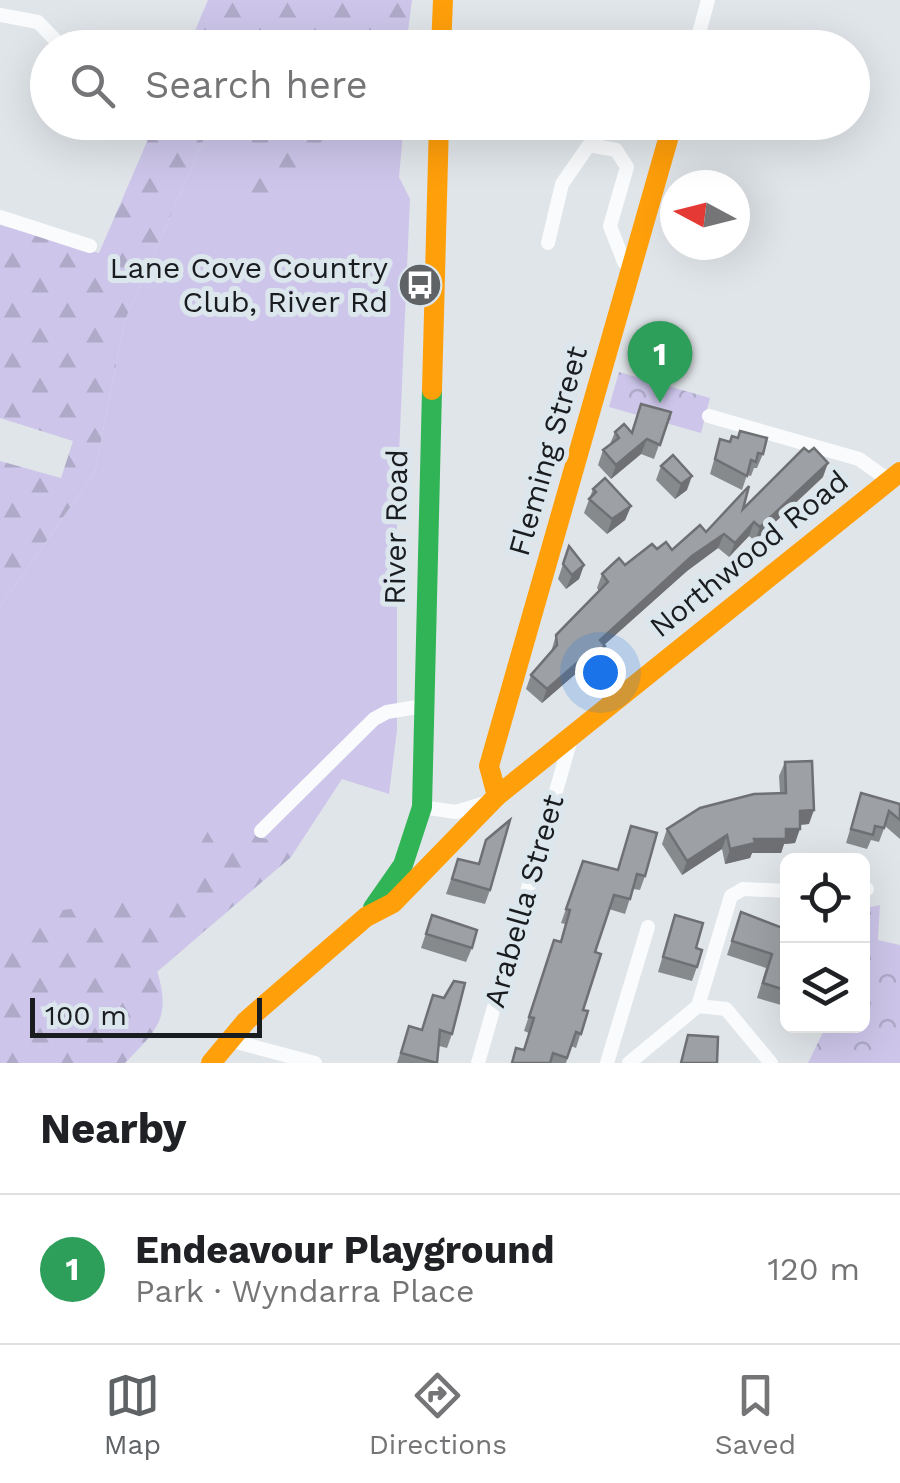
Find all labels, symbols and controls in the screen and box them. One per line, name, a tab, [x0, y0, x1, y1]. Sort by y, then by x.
search box	[30, 30, 870, 140]
icon: search	[65, 58, 120, 113]
text: Search here	[145, 63, 368, 107]
north arrow	[660, 170, 750, 260]
place label: Lane Cove Country Club, River Rd	[110, 250, 389, 319]
bus stop icon: Lane Cove Country Club, River Rd	[397, 262, 443, 308]
pin: 1	[628, 320, 692, 403]
street label: Fleming Street	[501, 342, 594, 560]
street label: River Road	[377, 449, 414, 605]
street label: Northwood Road	[643, 463, 855, 644]
your location	[575, 647, 626, 698]
street label: Arabella Street	[476, 790, 571, 1011]
map controls	[780, 853, 870, 1033]
button: locate	[780, 853, 870, 943]
button: layers	[780, 943, 870, 1033]
scale bar	[30, 993, 262, 1038]
text: 100 m	[45, 999, 127, 1032]
text: Nearby	[40, 1104, 187, 1153]
text: Endeavour Playground	[135, 1228, 555, 1272]
text: 1	[66, 1250, 79, 1288]
text: 120 m	[768, 1250, 860, 1288]
text: Park · Wyndarra Place	[135, 1272, 474, 1310]
tab: Map	[104, 1368, 161, 1461]
tab: Directions	[369, 1368, 507, 1461]
tab: Saved	[715, 1368, 796, 1461]

